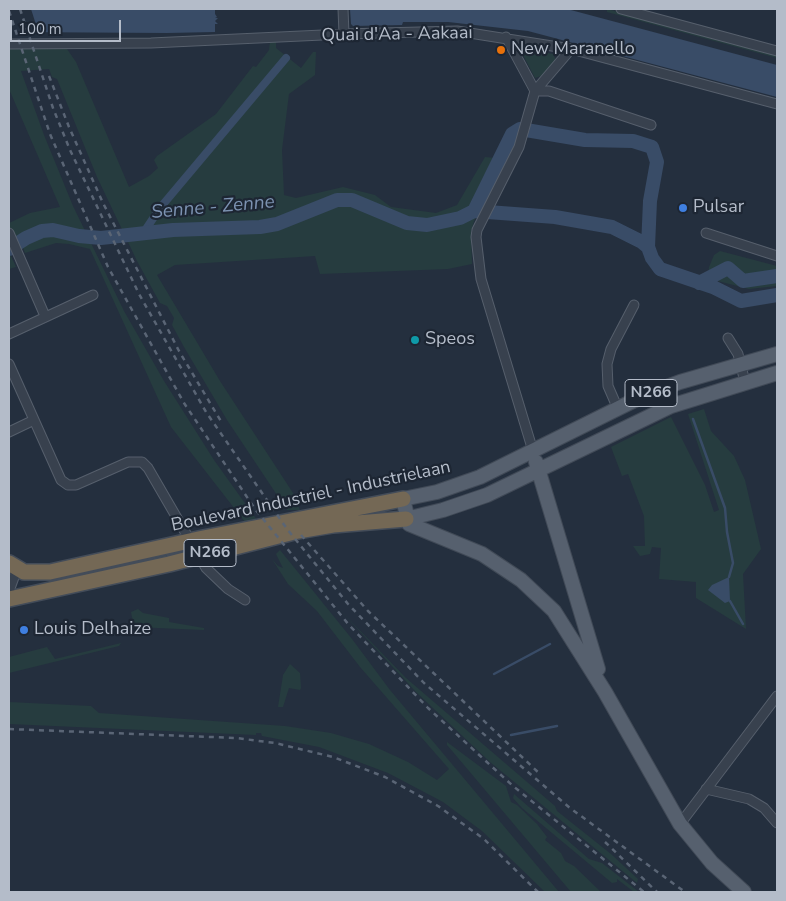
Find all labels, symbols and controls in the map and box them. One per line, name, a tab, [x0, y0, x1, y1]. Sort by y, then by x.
scale bar	[12, 10, 124, 42]
text: 100 m	[18, 19, 62, 39]
street label: Quai d'Aa - Aakaai	[321, 23, 473, 47]
place label: New Maranello	[511, 39, 635, 61]
marker: New Maranello	[495, 44, 507, 56]
water label: Senne - Zenne	[150, 191, 276, 225]
place label: Pulsar	[693, 197, 744, 219]
marker: Pulsar	[677, 202, 689, 214]
place label: Speos	[425, 329, 475, 351]
marker: Speos	[409, 334, 421, 346]
road number: N266	[625, 379, 677, 406]
street label: Boulevard Industriel - Industrielaan	[169, 457, 453, 537]
road number: N266	[184, 540, 236, 566]
place label: Louis Delhaize	[34, 619, 151, 641]
marker: Louis Delhaize	[18, 624, 30, 636]

